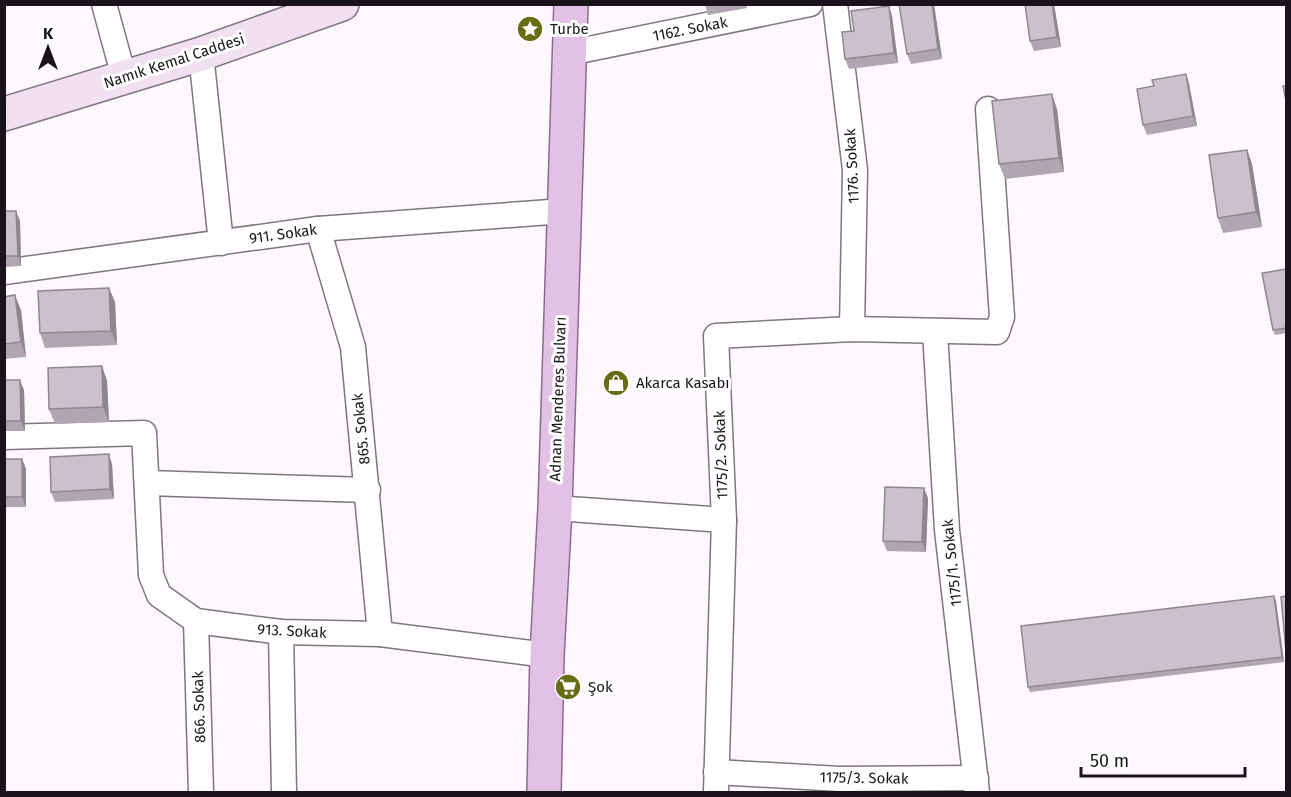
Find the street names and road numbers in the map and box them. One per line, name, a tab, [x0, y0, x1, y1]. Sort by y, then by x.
street label: 1162. Sokak	[651, 13, 729, 45]
street label: Namık Kemal Caddesi	[101, 30, 247, 92]
street label: 1176. Sokak	[841, 128, 863, 204]
street label: 911. Sokak	[248, 220, 318, 248]
street label: Adnan Menderes Bulvarı	[546, 316, 570, 482]
street label: 865. Sokak	[348, 392, 374, 466]
street label: 1175/2. Sokak	[710, 410, 732, 500]
street label: 1175/1. Sokak	[938, 518, 966, 608]
street label: 913. Sokak	[257, 620, 327, 642]
street label: 866. Sokak	[189, 670, 209, 743]
street label: 1175/3. Sokak	[819, 768, 909, 788]

